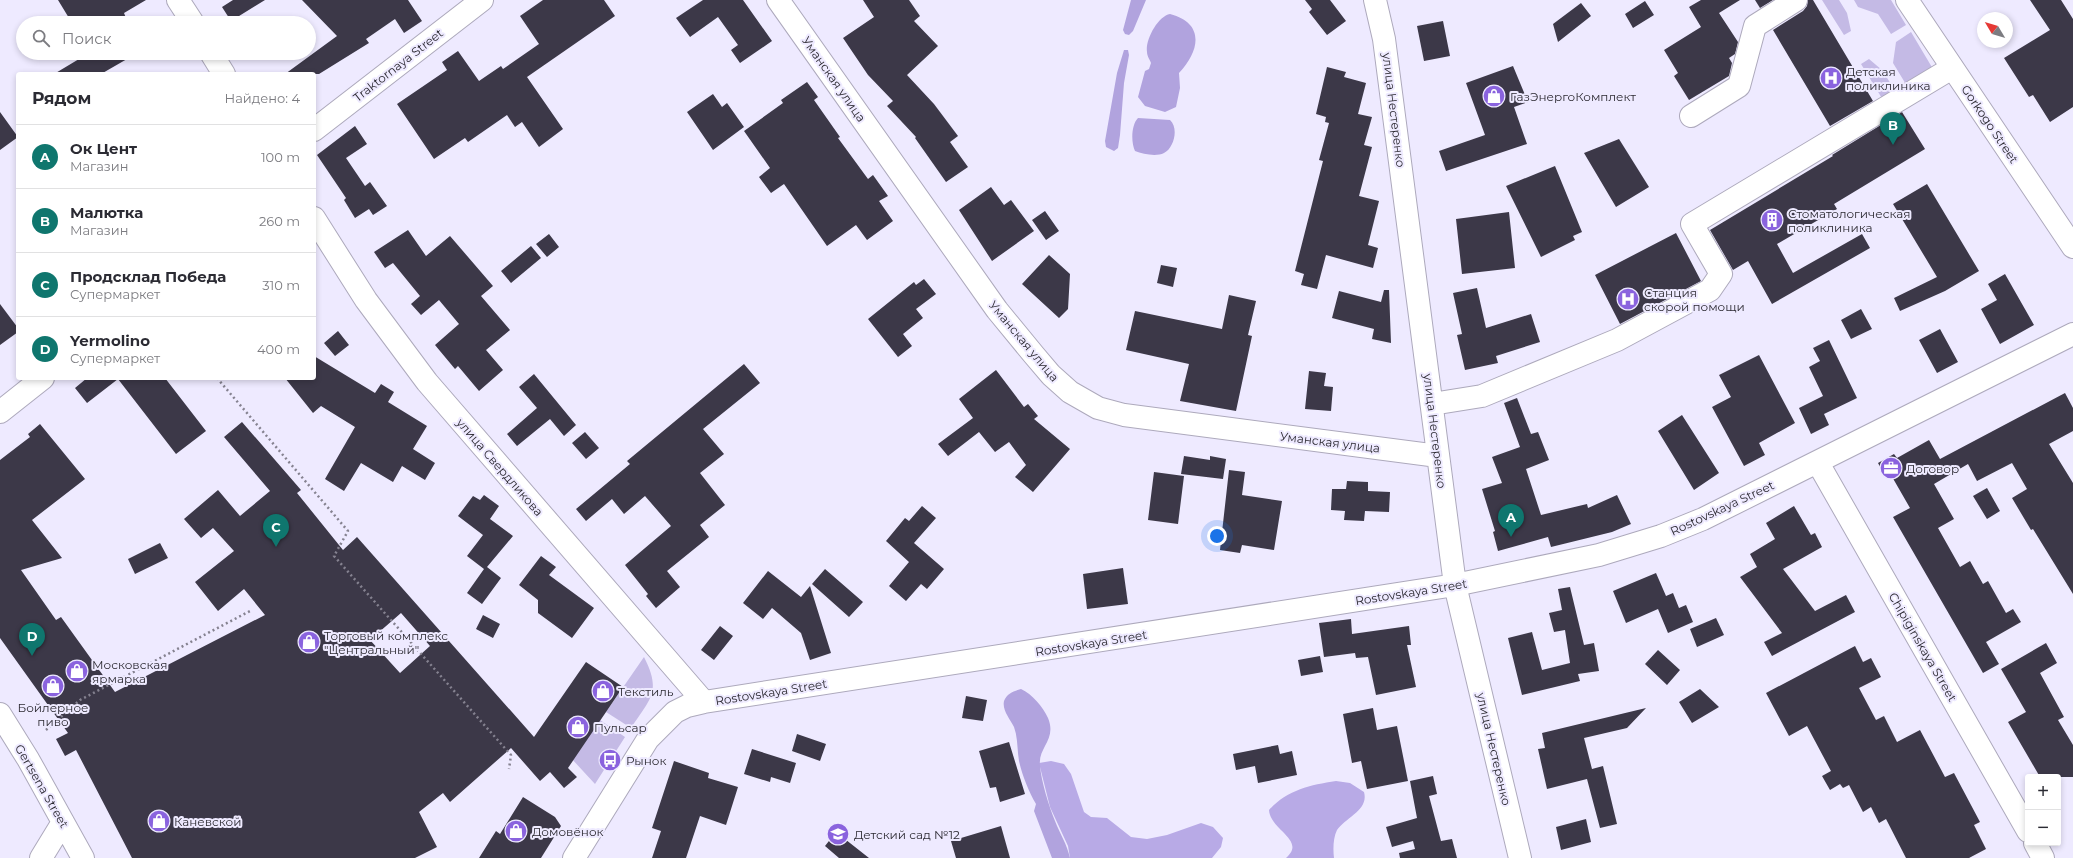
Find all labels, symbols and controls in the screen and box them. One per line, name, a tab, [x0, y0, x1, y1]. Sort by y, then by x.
north arrow	[1977, 12, 2013, 48]
search box	[16, 16, 316, 60]
street label: Traktornaya Street	[350, 25, 446, 105]
icon: search	[30, 27, 52, 49]
text: Поиск	[62, 29, 111, 48]
street label: Уманская улица	[799, 33, 869, 125]
street label: улица Нестеренко	[1379, 51, 1409, 169]
place label: Детская поликлиника	[1846, 64, 1931, 93]
hospital icon: Детская поликлиника	[1818, 65, 1844, 91]
street label: Gorkogo Street	[1958, 82, 2022, 166]
shop icon: ГазЭнергоКомплект	[1481, 83, 1507, 109]
text: Рядом	[32, 88, 91, 108]
place label: ГазЭнергоКомплект	[1510, 89, 1636, 104]
text: Найдено: 4	[225, 90, 300, 106]
pin: B	[1880, 112, 1906, 145]
text: Ок Цент	[70, 139, 137, 158]
text: A	[40, 149, 50, 165]
text: 100 m	[261, 149, 300, 165]
text: Магазин	[70, 158, 129, 174]
text: Малютка	[70, 203, 143, 222]
place label: Стоматологическая поликлиника	[1788, 206, 1911, 235]
building icon: Стоматологическая поликлиника	[1759, 207, 1785, 233]
text: B	[40, 213, 50, 229]
text: 260 m	[259, 213, 300, 229]
text: Магазин	[70, 222, 129, 238]
text: Продсклад Победа	[70, 267, 226, 286]
text: C	[40, 277, 50, 293]
text: 310 m	[262, 277, 300, 293]
place label: Станция скорой помощи	[1644, 285, 1745, 314]
text: Супермаркет	[70, 286, 160, 302]
hospital icon: Станция скорой помощи	[1615, 286, 1641, 312]
street label: Уманская улица	[986, 298, 1062, 384]
text: Yermolino	[70, 331, 150, 350]
text: D	[40, 341, 50, 357]
text: 400 m	[257, 341, 300, 357]
text: Супермаркет	[70, 350, 160, 366]
street label: улица Нестеренко	[1420, 372, 1450, 490]
street label: улица Свердликова	[453, 414, 546, 519]
street label: Уманская улица	[1279, 428, 1381, 456]
office icon: Договор	[1878, 455, 1904, 481]
place label: Договор	[1906, 461, 1959, 476]
street label: Rostovskaya Street	[1668, 477, 1776, 539]
pin: A	[1498, 504, 1524, 537]
pin: C	[263, 514, 289, 547]
your location	[1207, 526, 1227, 546]
street label: Rostovskaya Street	[1354, 576, 1468, 608]
street label: Chipiginskaya Street	[1886, 590, 1960, 704]
pin: D	[19, 623, 45, 656]
street label: Rostovskaya Street	[1034, 627, 1148, 659]
place label: Торговый комплекс "Центральный"	[324, 628, 448, 657]
shop icon: Торговый комплекс "Центральный"	[296, 629, 322, 655]
place label: Московская ярмарка	[92, 657, 168, 686]
shop icon: Московская ярмарка	[64, 658, 90, 684]
shop icon: Бойлерное пиво	[40, 673, 66, 699]
street label: Rostovskaya Street	[714, 676, 828, 708]
shop icon: Текстиль	[590, 678, 616, 704]
place label: Текстиль	[618, 684, 674, 699]
street label: улица Нестеренко	[1473, 690, 1514, 807]
place label: Бойлерное пиво	[18, 700, 88, 729]
shop icon: Пульсар	[565, 714, 591, 740]
place label: Пульсар	[594, 720, 647, 735]
street label: Gertsena Street	[12, 741, 72, 831]
bus stop icon: Рынок	[597, 747, 623, 773]
place label: Рынок	[626, 753, 666, 768]
map controls	[2025, 774, 2061, 846]
button: +	[2025, 774, 2061, 810]
shop icon: Каневской	[146, 808, 172, 834]
button: −	[2025, 810, 2061, 846]
place label: Каневской	[174, 814, 241, 829]
shop icon: Домовёнок	[503, 818, 529, 844]
school or university icon: Детский сад №12	[825, 821, 851, 847]
place label: Домовёнок	[532, 824, 604, 839]
place label: Детский сад №12	[854, 827, 960, 842]

